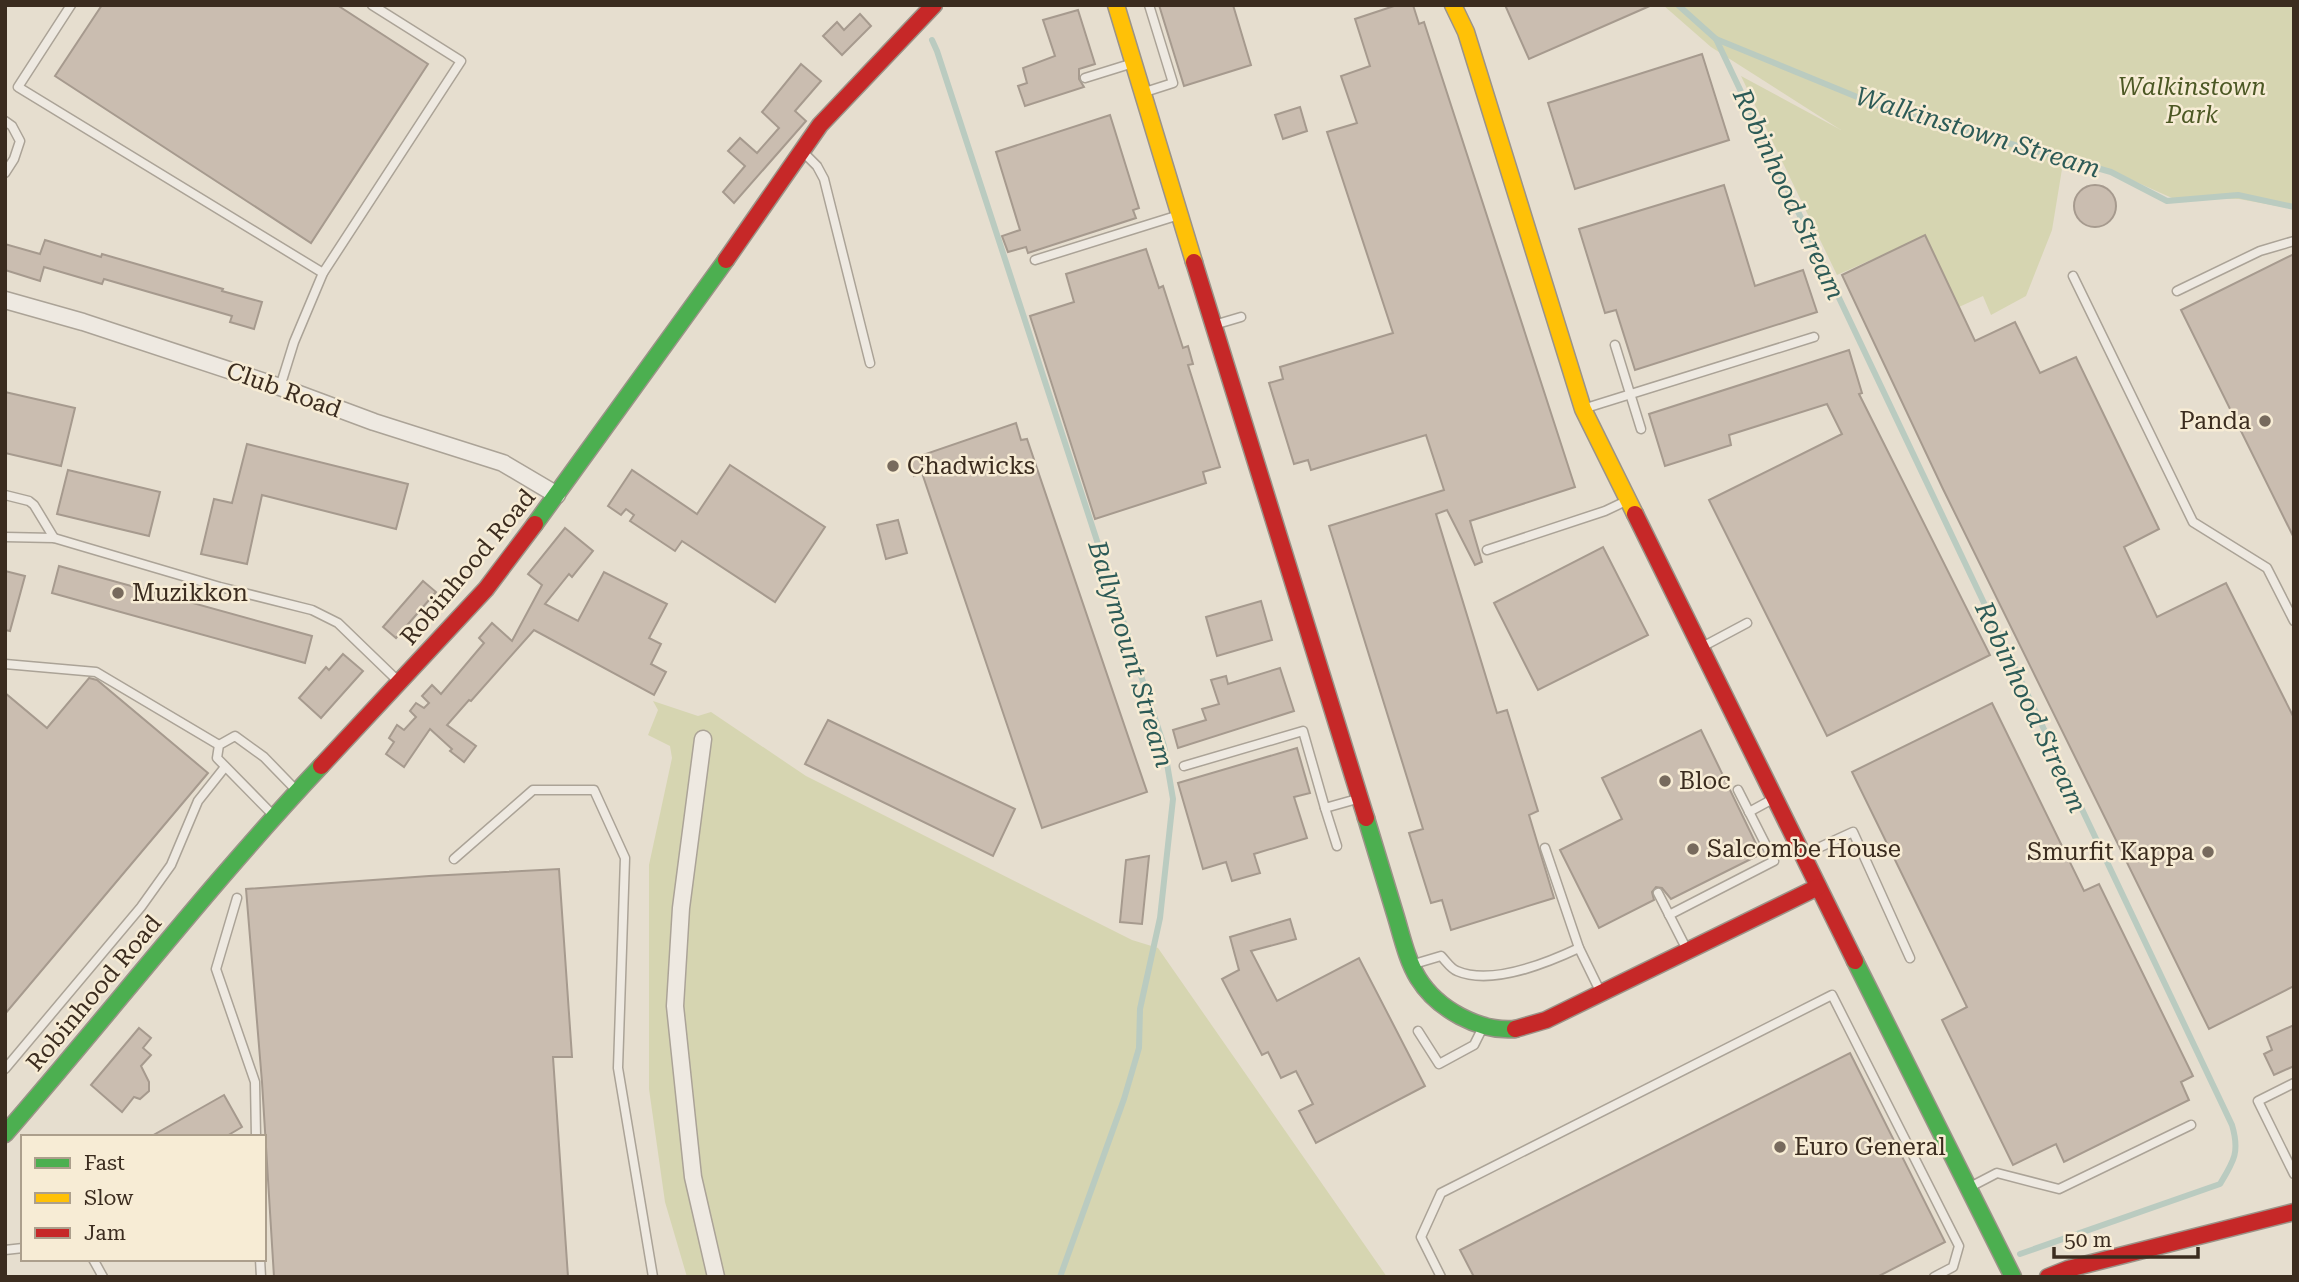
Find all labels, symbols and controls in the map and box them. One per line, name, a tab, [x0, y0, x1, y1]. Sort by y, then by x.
park label: Walkinstown Park	[2118, 73, 2266, 129]
water label: Walkinstown Stream	[1852, 80, 2104, 184]
water label: Robinhood Stream	[1727, 83, 1851, 304]
street label: Club Road	[223, 356, 345, 424]
place label: Panda	[2179, 407, 2251, 435]
marker: Panda	[2257, 413, 2273, 429]
place label: Chadwicks	[907, 452, 1035, 480]
marker: Chadwicks	[885, 458, 901, 474]
street label: Robinhood Road	[395, 483, 541, 651]
water label: Ballymount Stream	[1082, 536, 1180, 771]
place label: Muzikkon	[132, 579, 248, 607]
marker: Muzikkon	[110, 585, 126, 601]
water label: Robinhood Stream	[1969, 596, 2093, 817]
place label: Bloc	[1679, 767, 1731, 795]
marker: Bloc	[1657, 773, 1673, 789]
place label: Salcombe House	[1707, 835, 1901, 863]
place label: Smurfit Kappa	[2027, 838, 2194, 866]
marker: Salcombe House	[1685, 841, 1701, 857]
marker: Smurfit Kappa	[2200, 844, 2216, 860]
street label: Robinhood Road	[21, 909, 167, 1077]
place label: Euro General	[1794, 1133, 1946, 1161]
legend	[21, 1135, 266, 1261]
marker: Euro General	[1772, 1139, 1788, 1155]
text: Fast	[84, 1151, 125, 1175]
text: Slow	[84, 1186, 134, 1210]
scale bar	[2054, 1216, 2198, 1260]
text: Jam	[84, 1221, 126, 1245]
text: 50 m	[2064, 1228, 2112, 1252]

